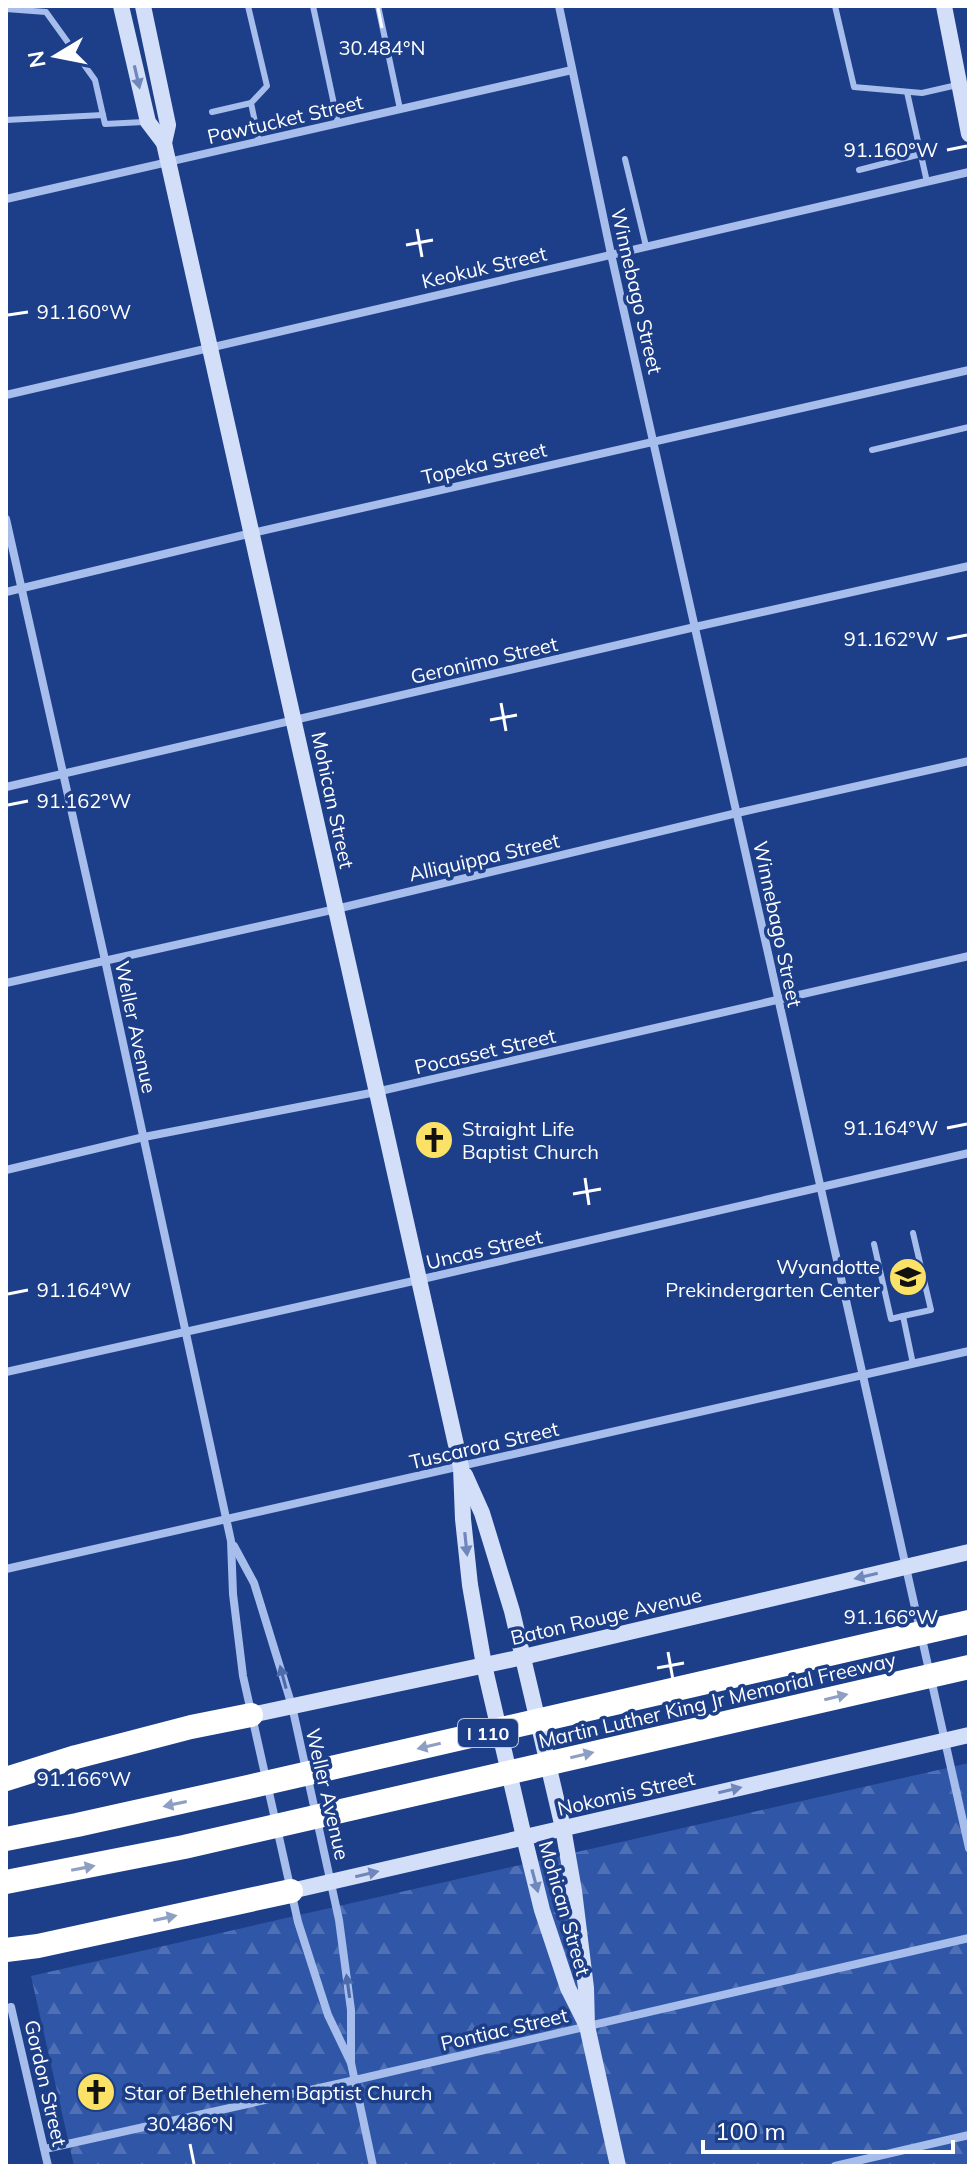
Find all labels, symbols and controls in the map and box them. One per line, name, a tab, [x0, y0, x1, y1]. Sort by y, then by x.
north arrow	[16, 16, 96, 96]
text: 30.484°N	[339, 35, 425, 60]
text: N	[21, 49, 52, 70]
one-way arrow	[131, 65, 144, 90]
street label: Pawtucket Street	[205, 89, 365, 149]
text: 91.160°W	[844, 137, 938, 162]
street label: Winnebago Street	[606, 206, 668, 376]
street label: Keokuk Street	[419, 240, 549, 294]
text: 91.160°W	[37, 299, 131, 324]
street label: Topeka Street	[419, 436, 549, 490]
text: 91.162°W	[844, 626, 938, 651]
street label: Geronimo Street	[408, 631, 560, 689]
street label: Mohican Street	[306, 729, 360, 871]
text: 91.162°W	[37, 788, 131, 813]
street label: Alliquippa Street	[406, 828, 562, 886]
street label: Winnebago Street	[748, 839, 808, 1009]
street label: Weller Avenue	[110, 959, 162, 1095]
street label: Pocasset Street	[412, 1023, 558, 1079]
text: 91.164°W	[844, 1115, 938, 1140]
place label: Straight Life Baptist Church	[462, 1116, 599, 1164]
church icon: Straight Life Baptist Church	[413, 1119, 455, 1161]
street label: Uncas Street	[423, 1223, 545, 1275]
place label: Wyandotte Prekindergarten Center	[665, 1254, 881, 1302]
school or university icon: Wyandotte Prekindergarten Center	[887, 1256, 929, 1298]
text: 91.164°W	[37, 1277, 131, 1302]
street label: Tuscarora Street	[407, 1416, 561, 1474]
one-way arrow	[459, 1532, 472, 1557]
one-way arrow	[853, 1570, 878, 1583]
street label: Baton Rouge Avenue	[508, 1582, 704, 1650]
text: 91.166°W	[844, 1604, 938, 1629]
street label: Martin Luther King Jr Memorial Freeway	[536, 1647, 898, 1753]
one-way arrow	[277, 1664, 289, 1689]
one-way arrow	[823, 1690, 848, 1703]
road number: I 110	[458, 1719, 518, 1747]
street label: Weller Avenue	[301, 1726, 355, 1862]
one-way arrow	[416, 1740, 441, 1753]
one-way arrow	[570, 1748, 595, 1761]
street label: Nokomis Street	[555, 1765, 697, 1821]
text: 91.166°W	[37, 1766, 131, 1791]
one-way arrow	[717, 1783, 742, 1796]
one-way arrow	[163, 1798, 188, 1811]
street label: Mohican Street	[534, 1838, 596, 1978]
one-way arrow	[70, 1861, 95, 1873]
one-way arrow	[355, 1867, 380, 1879]
one-way arrow	[529, 1869, 541, 1894]
one-way arrow	[152, 1911, 177, 1923]
one-way arrow	[341, 1973, 354, 1998]
street label: Pontiac Street	[438, 2002, 570, 2056]
street label: Gordon Street	[19, 2017, 73, 2149]
church icon: Star of Bethlehem Baptist Church	[75, 2071, 117, 2113]
place label: Star of Bethlehem Baptist Church	[124, 2080, 432, 2105]
scale bar	[703, 2104, 953, 2154]
text: 30.486°N	[147, 2111, 233, 2136]
text: 100 m	[715, 2116, 786, 2146]

